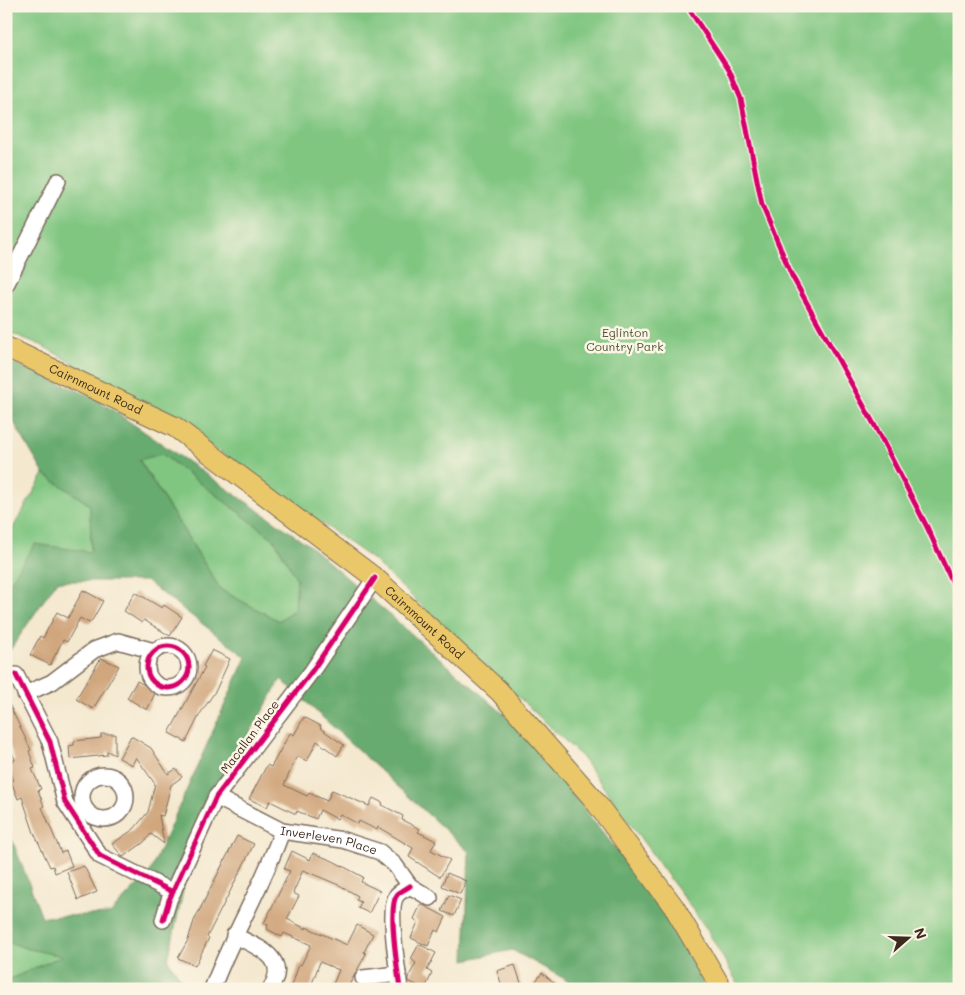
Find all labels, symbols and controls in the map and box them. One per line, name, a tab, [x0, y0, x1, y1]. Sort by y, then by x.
park label: Eglinton Country Park	[586, 324, 664, 354]
street label: Cairnmount Road	[47, 360, 146, 418]
street label: Cairnmount Road	[382, 582, 468, 662]
street label: Macallan Place	[216, 696, 282, 776]
street label: Inverleven Place	[279, 822, 380, 858]
north arrow	[882, 912, 932, 962]
text: N	[910, 925, 931, 942]

